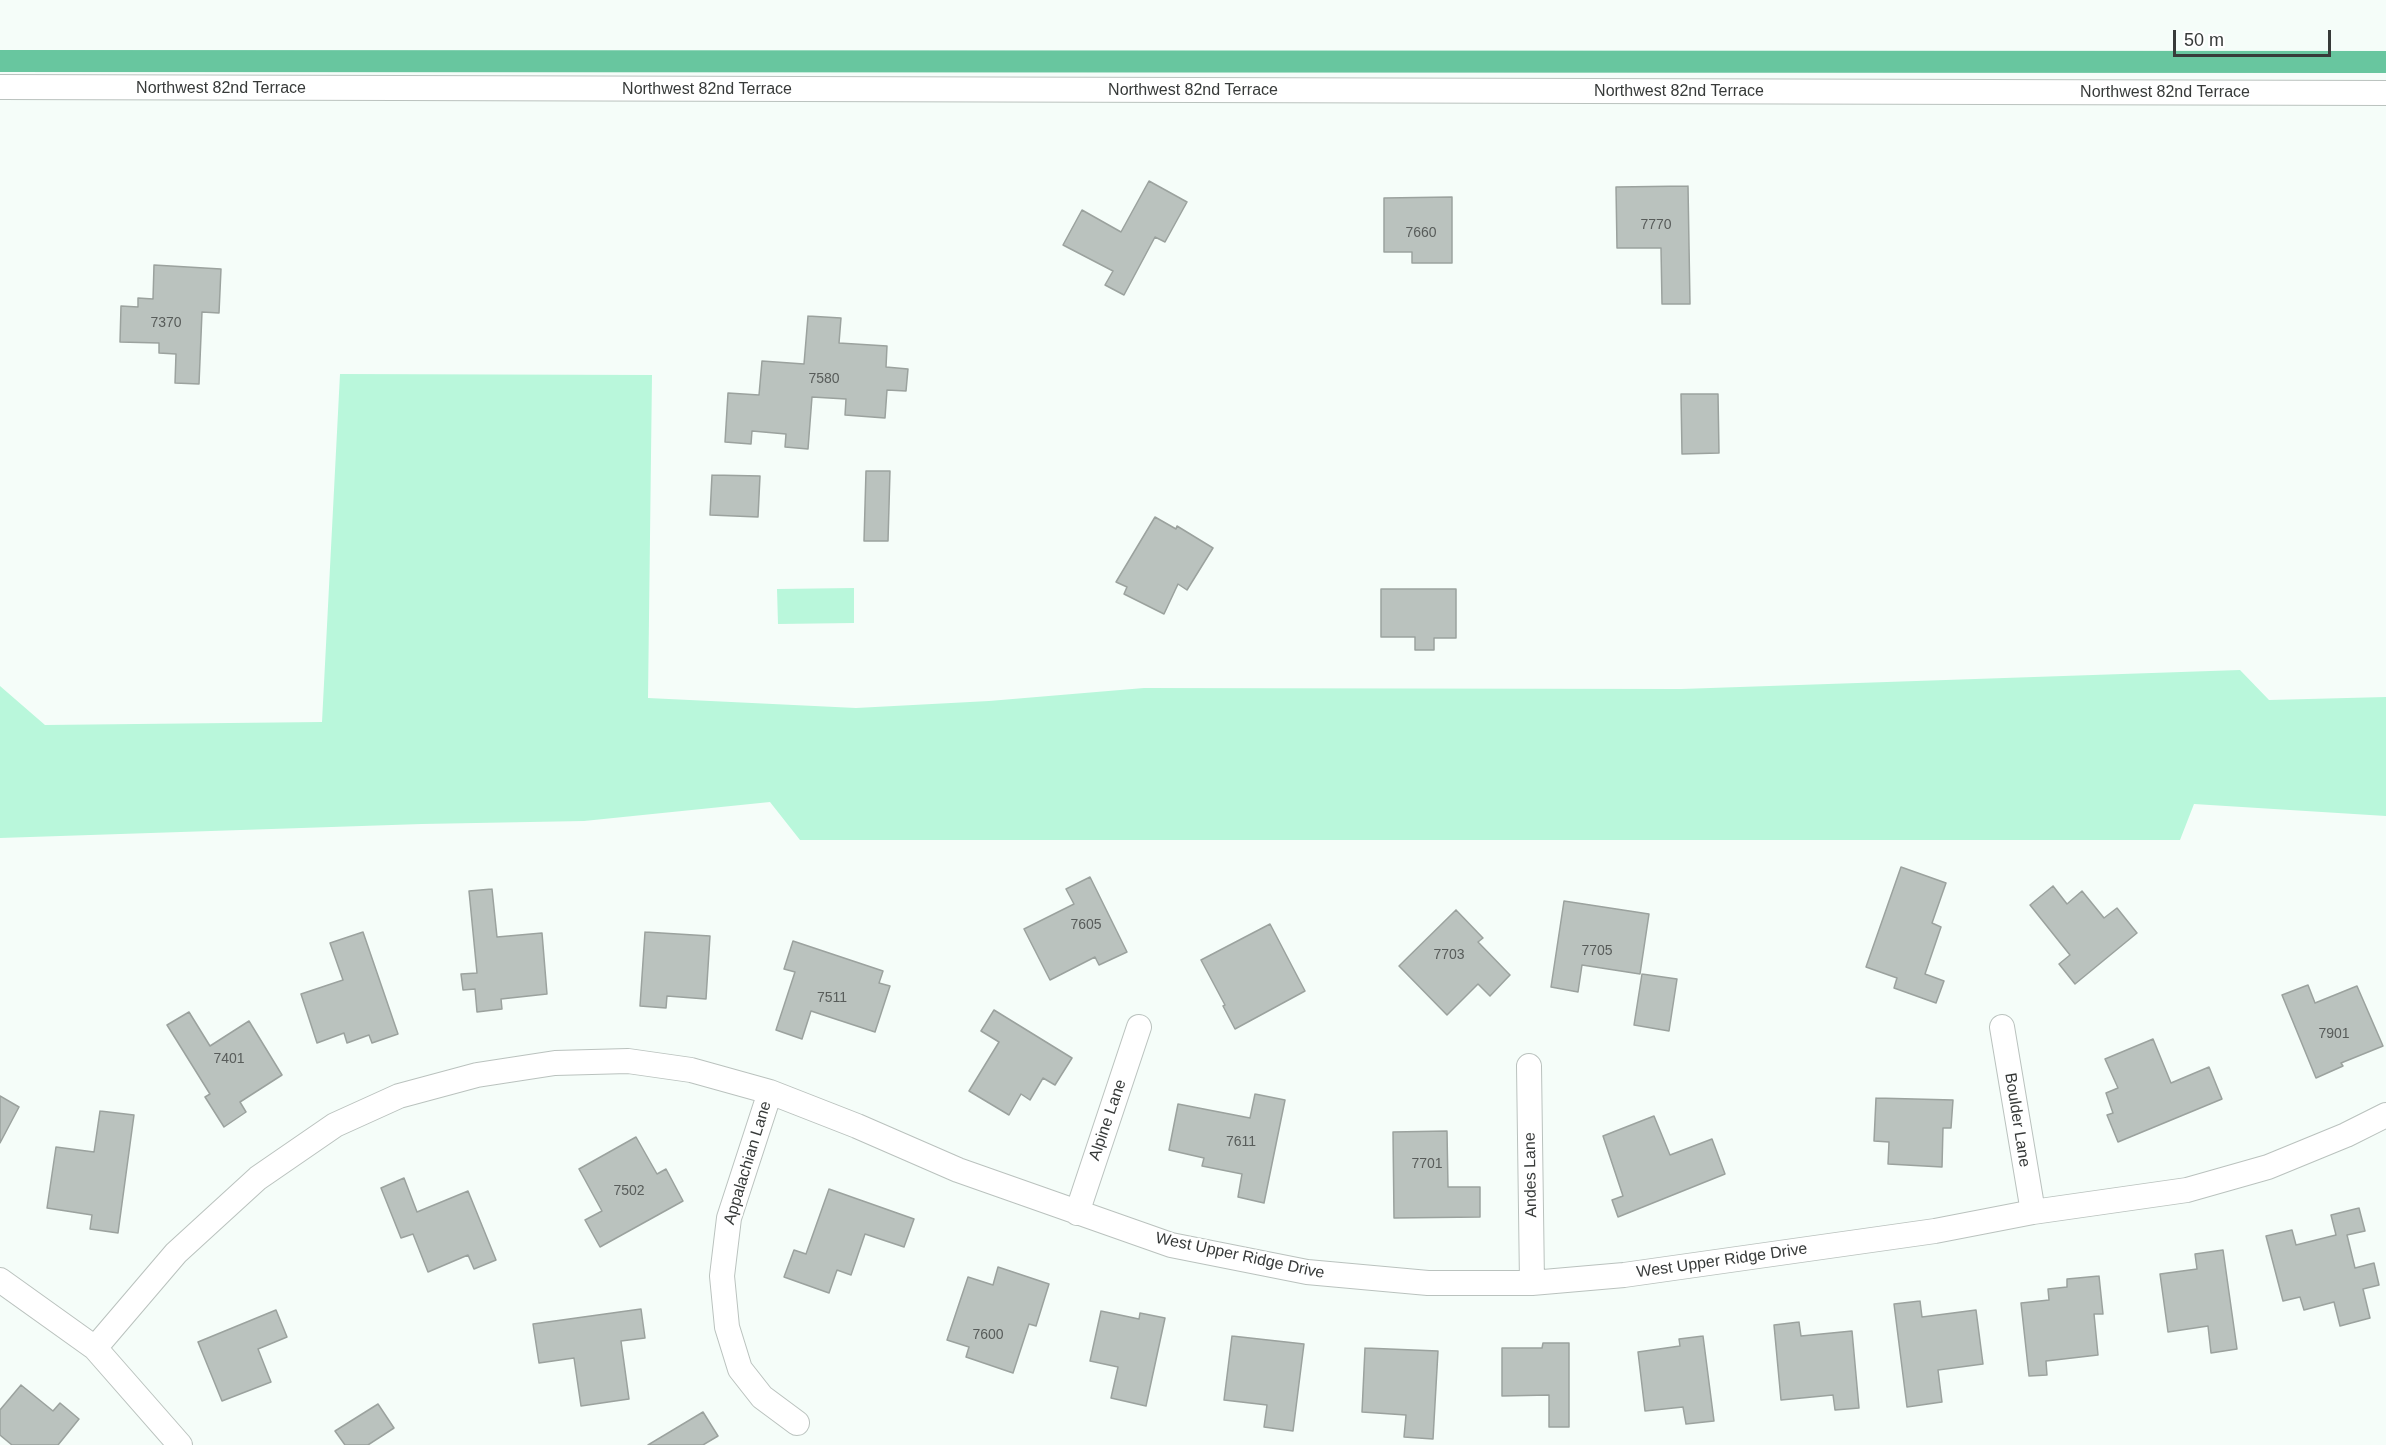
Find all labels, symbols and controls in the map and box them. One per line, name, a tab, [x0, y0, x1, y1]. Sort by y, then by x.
scale bar	[2176, 18, 2334, 56]
text: 50 m	[2184, 30, 2224, 50]
street label: Northwest 82nd Terrace	[136, 79, 306, 99]
street label: Northwest 82nd Terrace	[622, 80, 792, 100]
street label: Northwest 82nd Terrace	[1108, 81, 1278, 101]
street label: Northwest 82nd Terrace	[1594, 82, 1764, 102]
street label: Northwest 82nd Terrace	[2080, 83, 2250, 103]
house number: 7770	[1640, 217, 1672, 233]
house number: 7660	[1405, 225, 1437, 241]
house number: 7370	[150, 315, 182, 331]
house number: 7580	[808, 371, 840, 387]
house number: 7605	[1070, 917, 1102, 933]
house number: 7705	[1581, 943, 1613, 959]
house number: 7703	[1433, 947, 1465, 963]
house number: 7511	[817, 990, 847, 1006]
house number: 7901	[2318, 1026, 2350, 1042]
house number: 7401	[213, 1051, 245, 1067]
street label: Boulder Lane	[2000, 1071, 2034, 1169]
street label: Alpine Lane	[1085, 1077, 1131, 1163]
street label: Appalachian Lane	[720, 1099, 776, 1227]
street label: Andes Lane	[1521, 1132, 1541, 1218]
house number: 7611	[1226, 1134, 1256, 1150]
house number: 7701	[1411, 1156, 1443, 1172]
house number: 7502	[613, 1183, 645, 1199]
street label: West Upper Ridge Drive	[1154, 1229, 1326, 1283]
street label: West Upper Ridge Drive	[1635, 1240, 1809, 1282]
house number: 7600	[972, 1327, 1004, 1343]

